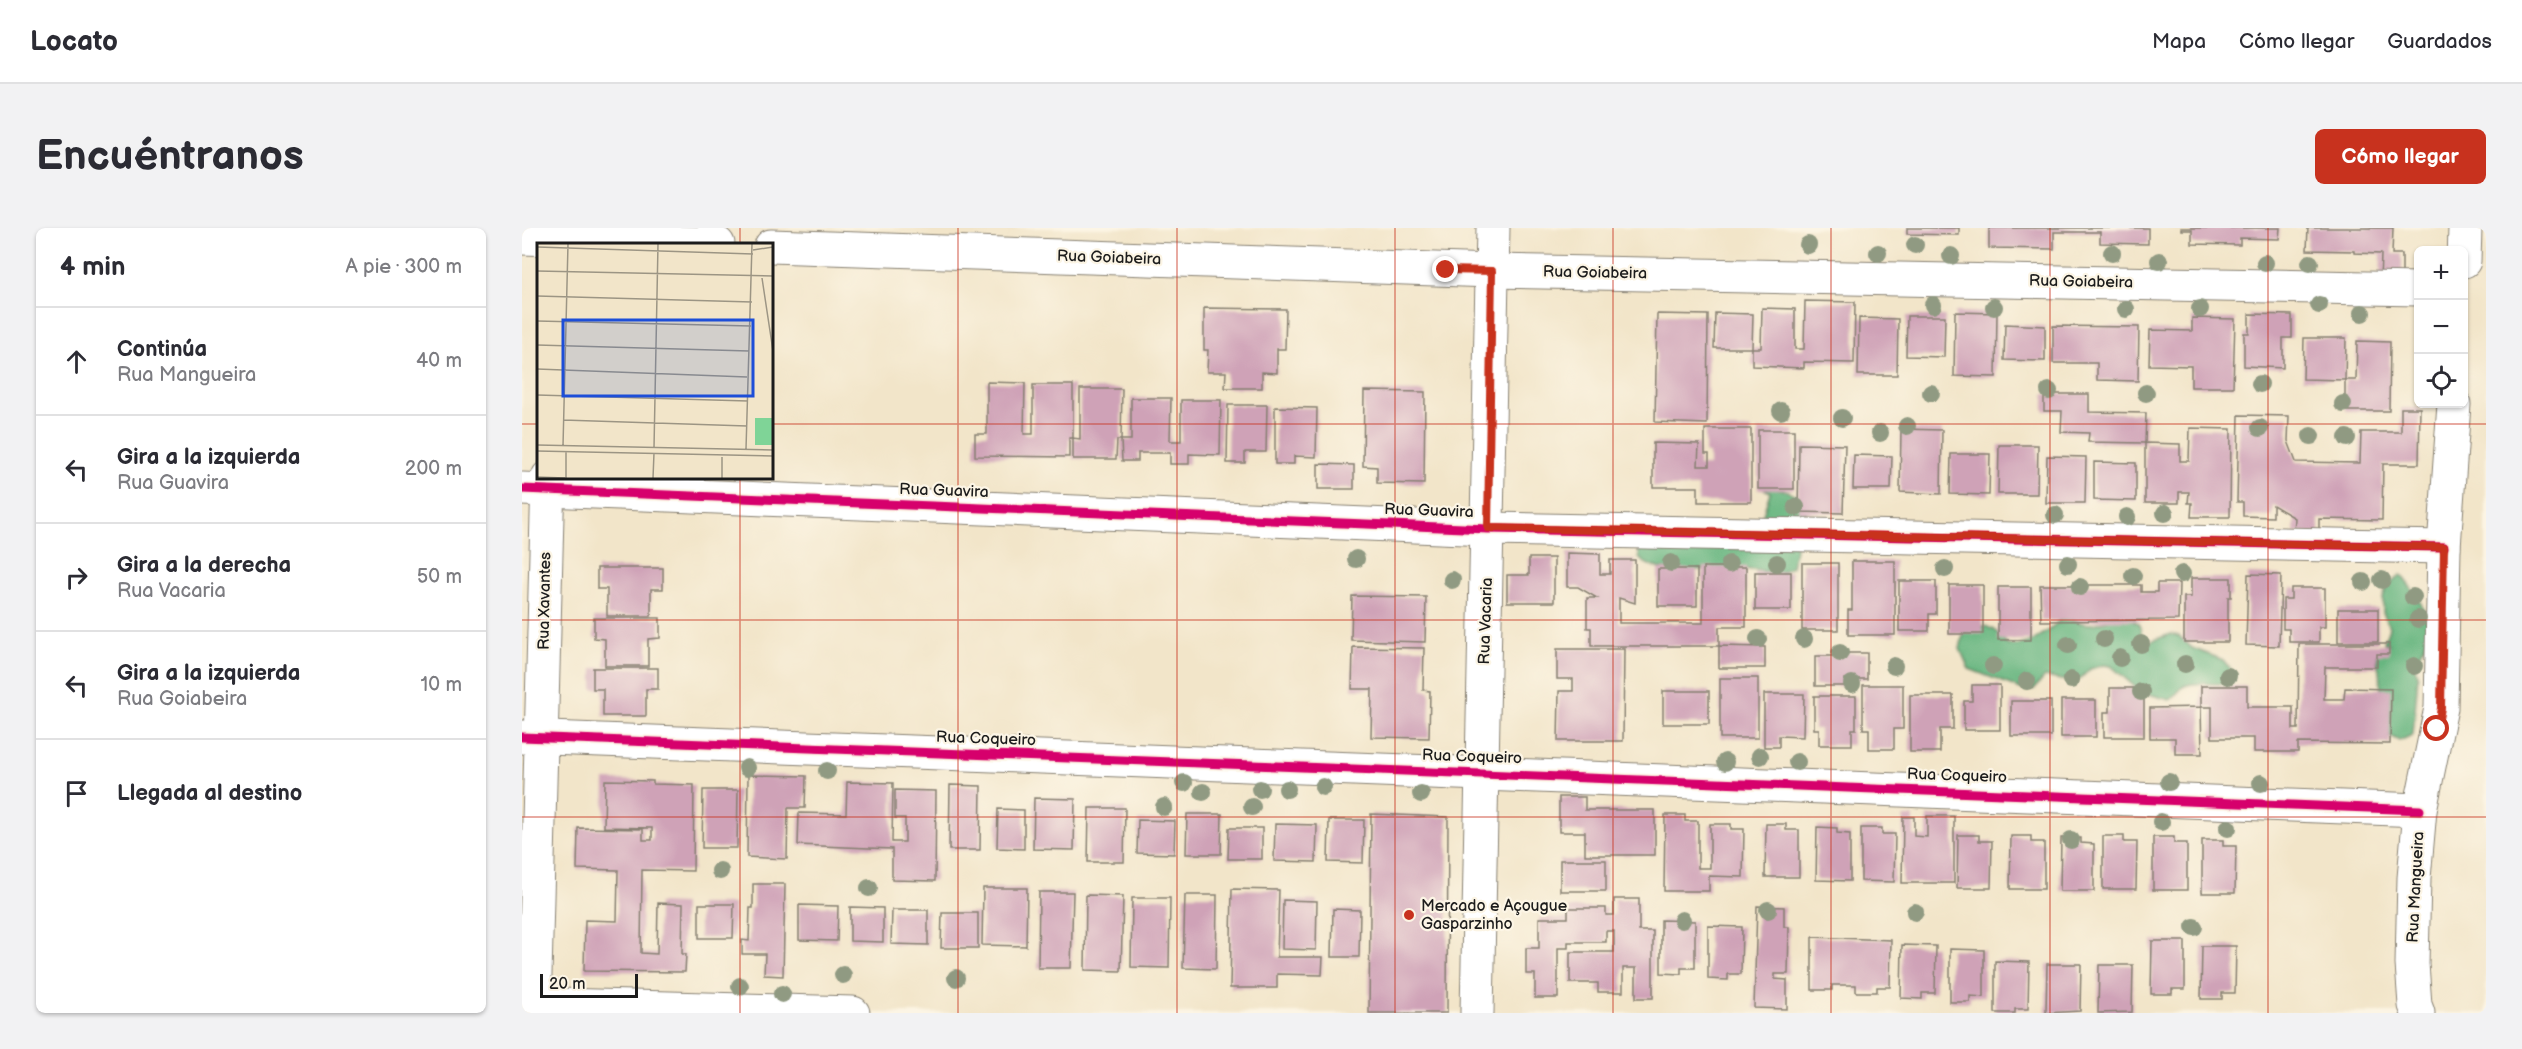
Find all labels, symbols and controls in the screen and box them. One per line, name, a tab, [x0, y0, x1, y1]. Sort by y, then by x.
text: Locato	[30, 25, 118, 58]
text: Mapa	[2152, 29, 2206, 54]
text: Cómo llegar	[2239, 29, 2354, 54]
text: Guardados	[2387, 29, 2492, 54]
button: Cómo llegar	[2315, 129, 2486, 184]
text: Encuéntranos	[36, 131, 304, 182]
inset map	[537, 243, 772, 478]
map controls	[2414, 246, 2468, 408]
button: +	[2414, 246, 2468, 300]
street label: Rua Goiabeira	[1057, 247, 1161, 269]
text: 4 min	[60, 252, 125, 283]
text: A pie · 300 m	[345, 255, 462, 279]
route end	[1432, 256, 1458, 282]
street label: Rua Goiabeira	[1543, 263, 1647, 283]
street label: Rua Goiabeira	[2029, 272, 2133, 292]
button: −	[2414, 300, 2468, 354]
text: Continúa	[117, 336, 207, 363]
icon: ahead	[60, 345, 93, 378]
text: 40 m	[416, 349, 462, 373]
button: locate	[2414, 354, 2468, 408]
text: Rua Mangueira	[117, 363, 256, 387]
text: Gira a la izquierda	[117, 444, 301, 471]
icon: left	[60, 453, 93, 486]
text: 200 m	[405, 457, 462, 481]
text: Rua Guavira	[117, 471, 229, 495]
street label: Rua Guavira	[899, 480, 989, 502]
street label: Rua Guavira	[1384, 500, 1474, 522]
text: Gira a la derecha	[117, 552, 291, 579]
street label: Rua Xavantes	[535, 552, 555, 650]
icon: right	[60, 561, 93, 594]
text: 50 m	[417, 565, 462, 589]
street label: Rua Vacaria	[1475, 577, 1497, 665]
text: Rua Vacaria	[117, 579, 226, 603]
text: Gira a la izquierda	[117, 660, 301, 687]
icon: left	[60, 669, 93, 702]
text: 10 m	[421, 673, 462, 697]
text: Rua Goiabeira	[117, 687, 247, 711]
route start	[2423, 715, 2449, 741]
street label: Rua Coqueiro	[936, 728, 1036, 750]
street label: Rua Coqueiro	[1422, 746, 1522, 768]
street label: Rua Coqueiro	[1907, 765, 2007, 787]
icon: arrive	[60, 777, 93, 810]
text: Llegada al destino	[117, 780, 302, 807]
street label: Rua Mangueira	[2404, 831, 2428, 943]
place label: Mercado e Açougue Gasparzinho	[1421, 897, 1568, 934]
marker: Mercado e Açougue Gasparzinho	[1402, 908, 1416, 922]
scale bar	[540, 971, 638, 998]
text: 20 m	[549, 975, 585, 994]

